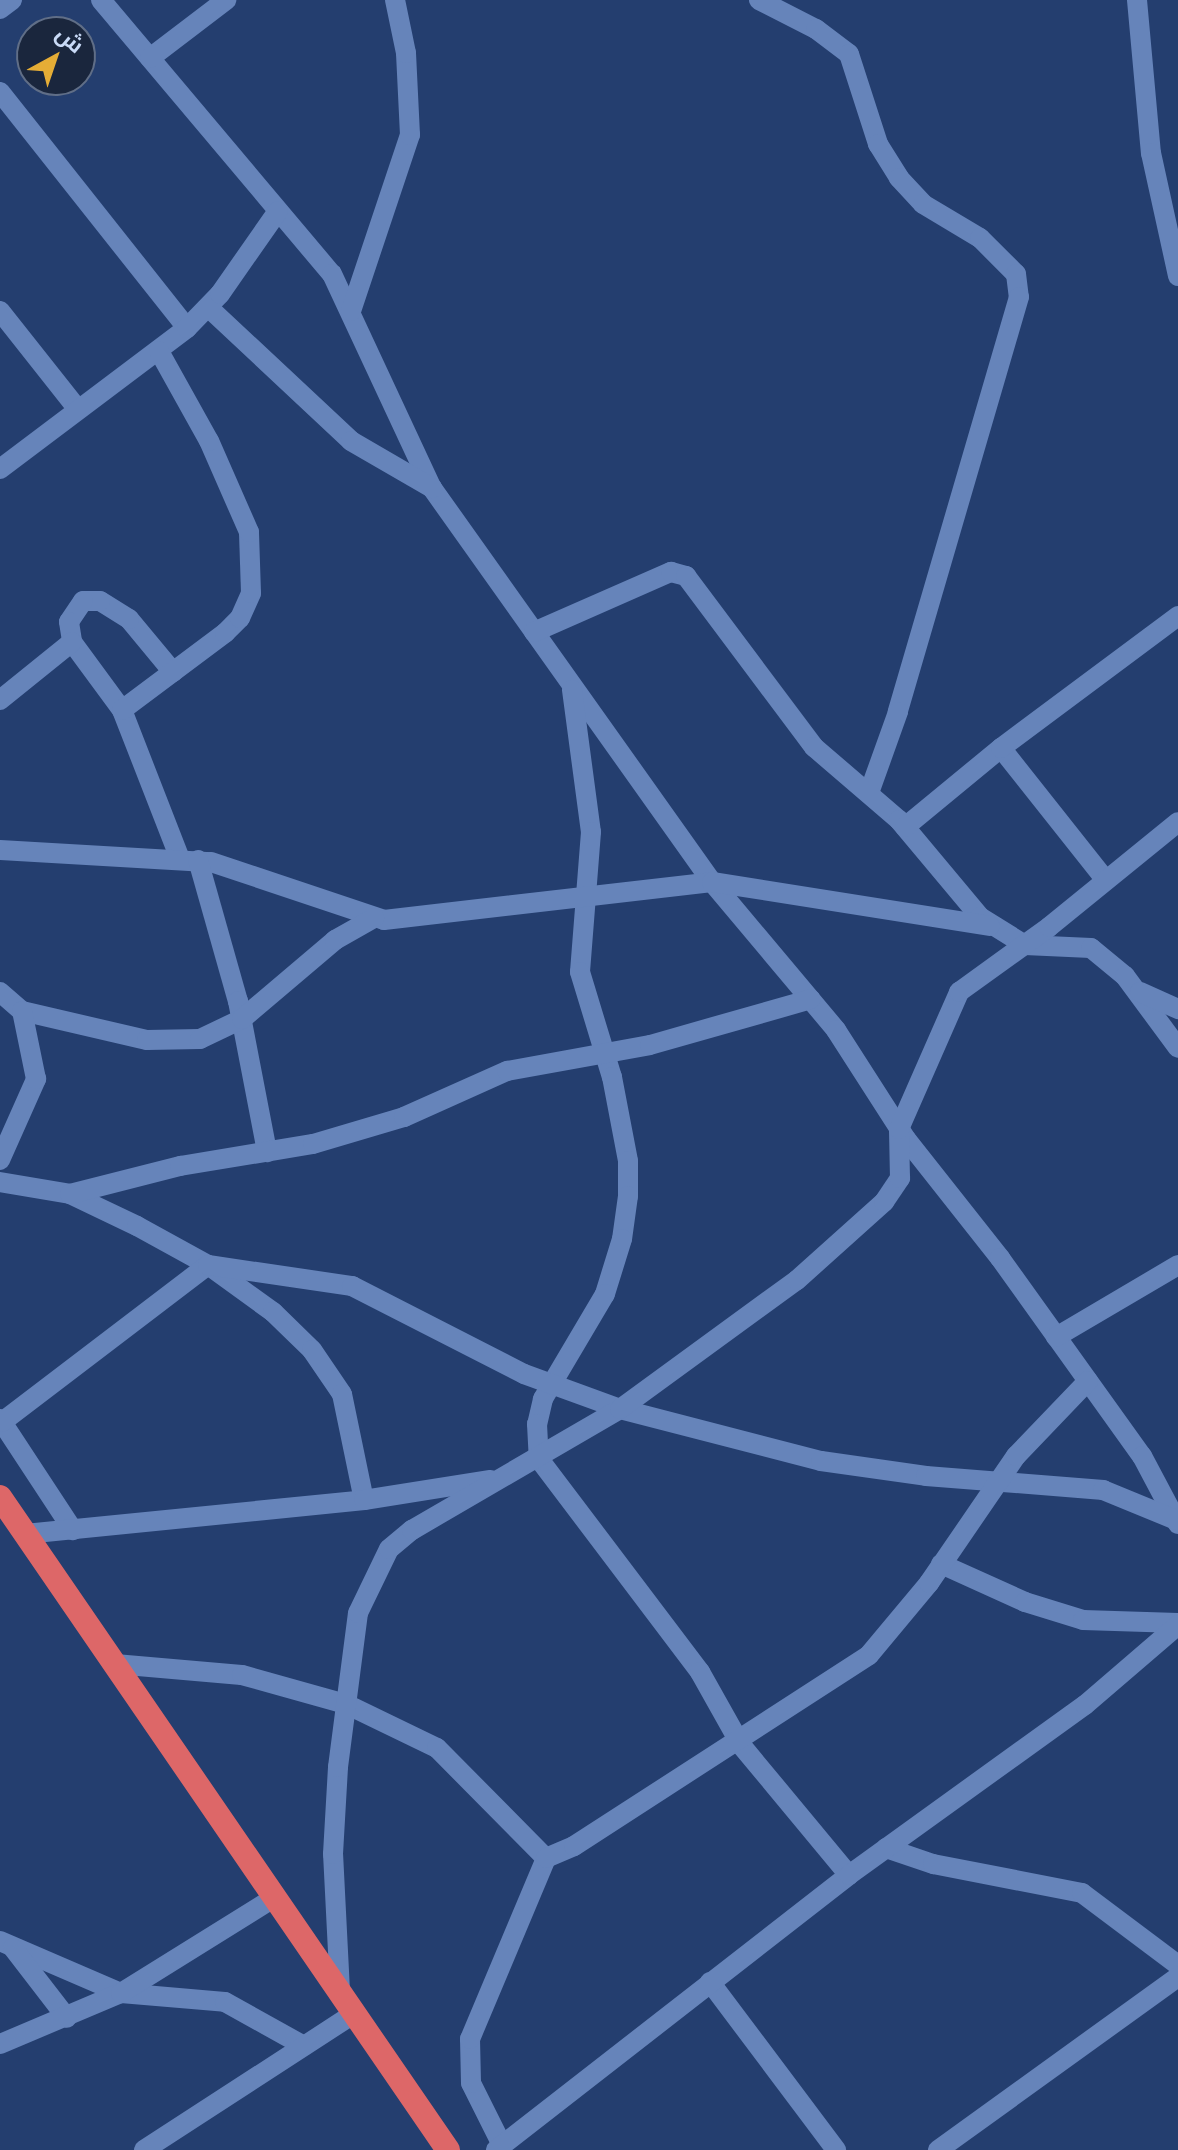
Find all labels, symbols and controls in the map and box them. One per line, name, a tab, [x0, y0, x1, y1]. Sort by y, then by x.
north arrow	[16, 16, 96, 96]
text: ش	[51, 20, 89, 58]

